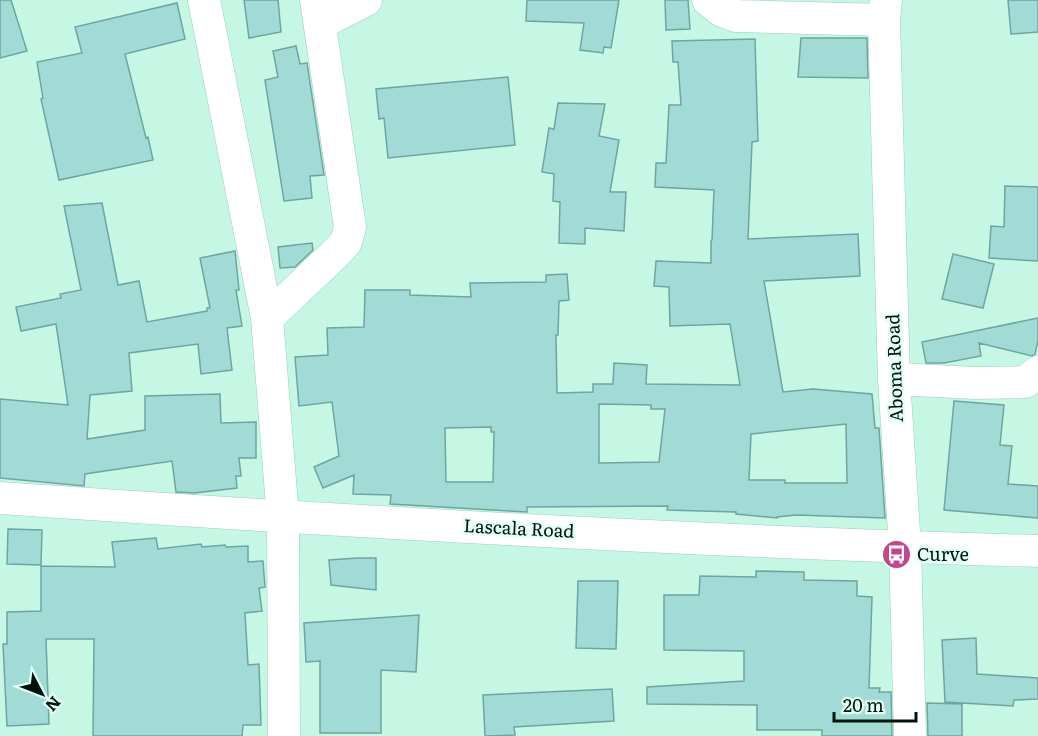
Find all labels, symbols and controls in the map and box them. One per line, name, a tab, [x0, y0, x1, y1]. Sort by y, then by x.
street label: Aboma Road	[878, 313, 909, 423]
street label: Lascala Road	[463, 511, 575, 544]
bus stop icon: Curve	[880, 539, 912, 571]
place label: Curve	[917, 540, 969, 567]
north arrow	[12, 664, 72, 724]
scale bar	[834, 685, 916, 723]
text: 20 m	[843, 691, 884, 718]
text: N	[40, 692, 67, 718]

